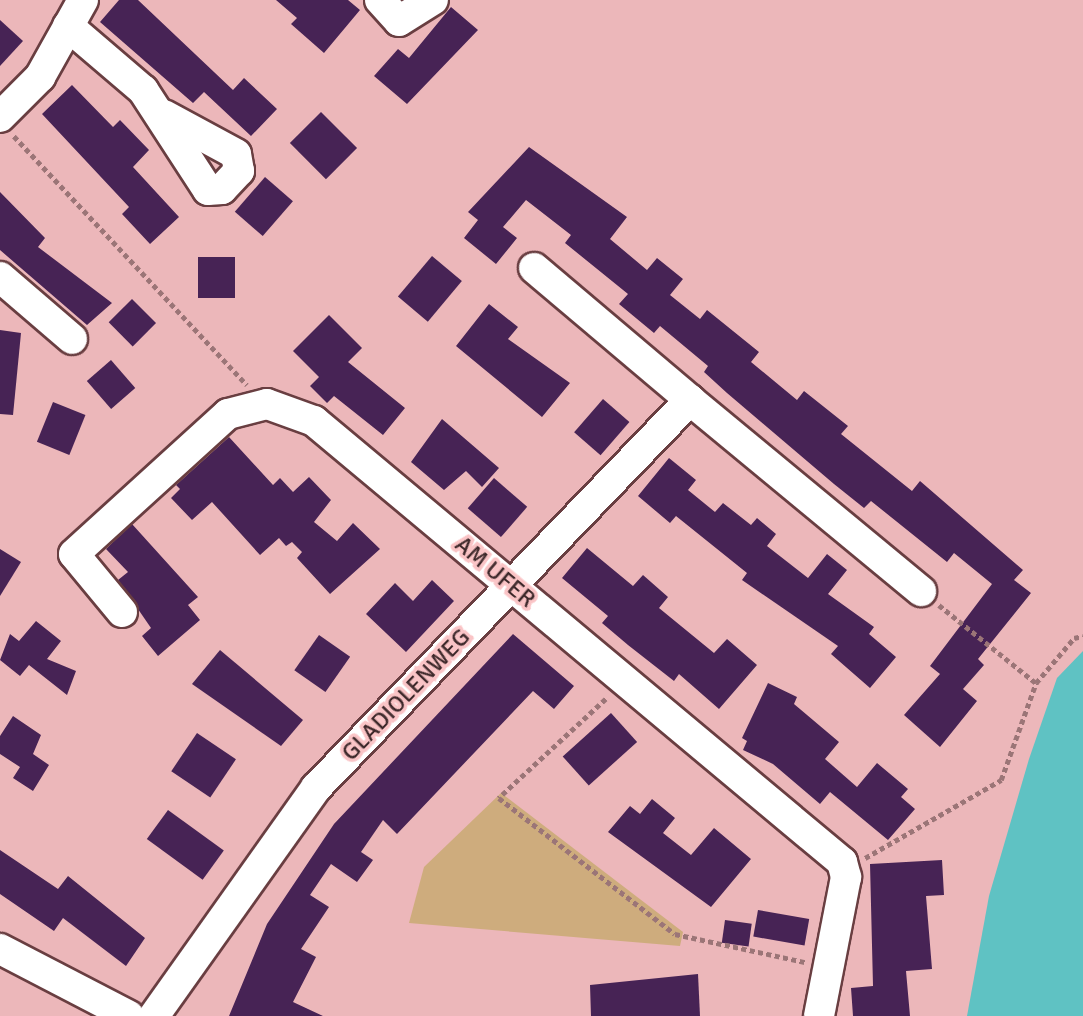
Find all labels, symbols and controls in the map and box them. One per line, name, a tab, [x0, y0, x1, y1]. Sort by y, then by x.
street label: AM UFER	[449, 530, 541, 614]
street label: GLADIOLENWEG	[336, 623, 476, 767]

